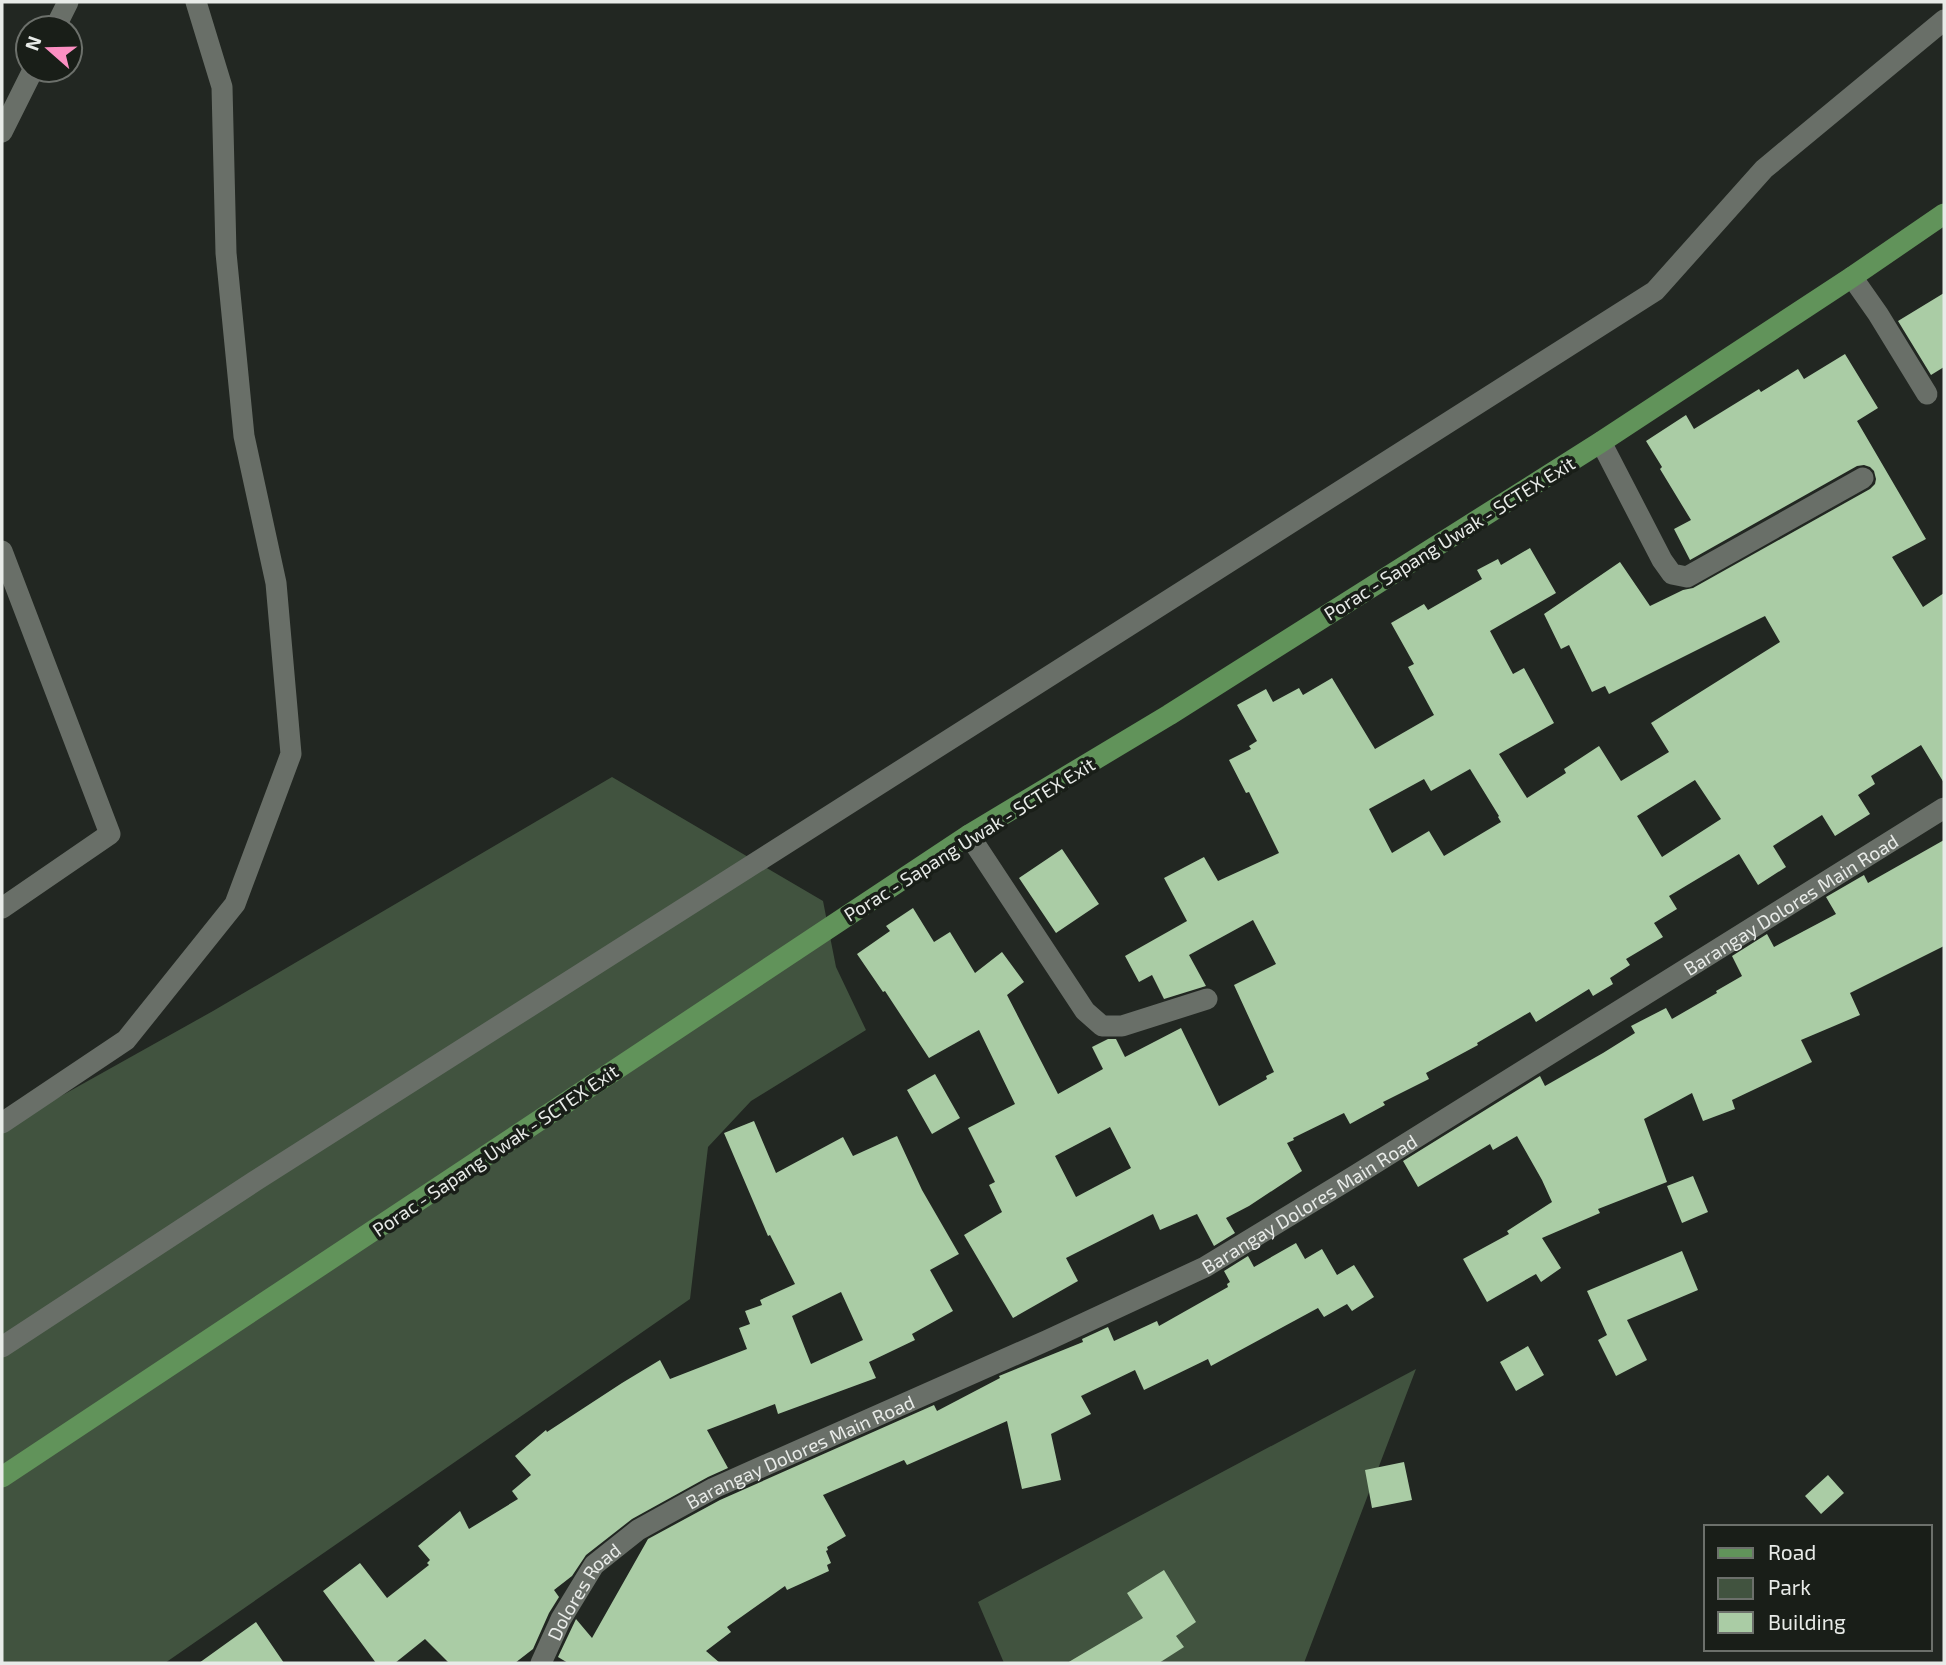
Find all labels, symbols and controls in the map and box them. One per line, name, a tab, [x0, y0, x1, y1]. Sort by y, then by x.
north arrow	[14, 14, 84, 84]
text: N	[19, 33, 46, 53]
street label: Porac - Sapang Uwak - SCTEX Exit	[1319, 451, 1579, 625]
street label: Porac - Sapang Uwak - SCTEX Exit	[839, 752, 1099, 926]
street label: Barangay Dolores Main Road	[1679, 828, 1902, 979]
street label: Porac - Sapang Uwak - SCTEX Exit	[368, 1059, 622, 1241]
street label: Barangay Dolores Main Road	[1197, 1129, 1421, 1278]
street label: Barangay Dolores Main Road	[681, 1389, 918, 1513]
legend	[1704, 1525, 1932, 1651]
street label: Dolores Road	[541, 1537, 625, 1644]
text: Road	[1768, 1539, 1816, 1564]
text: Park	[1768, 1574, 1811, 1599]
text: Building	[1768, 1609, 1846, 1634]

